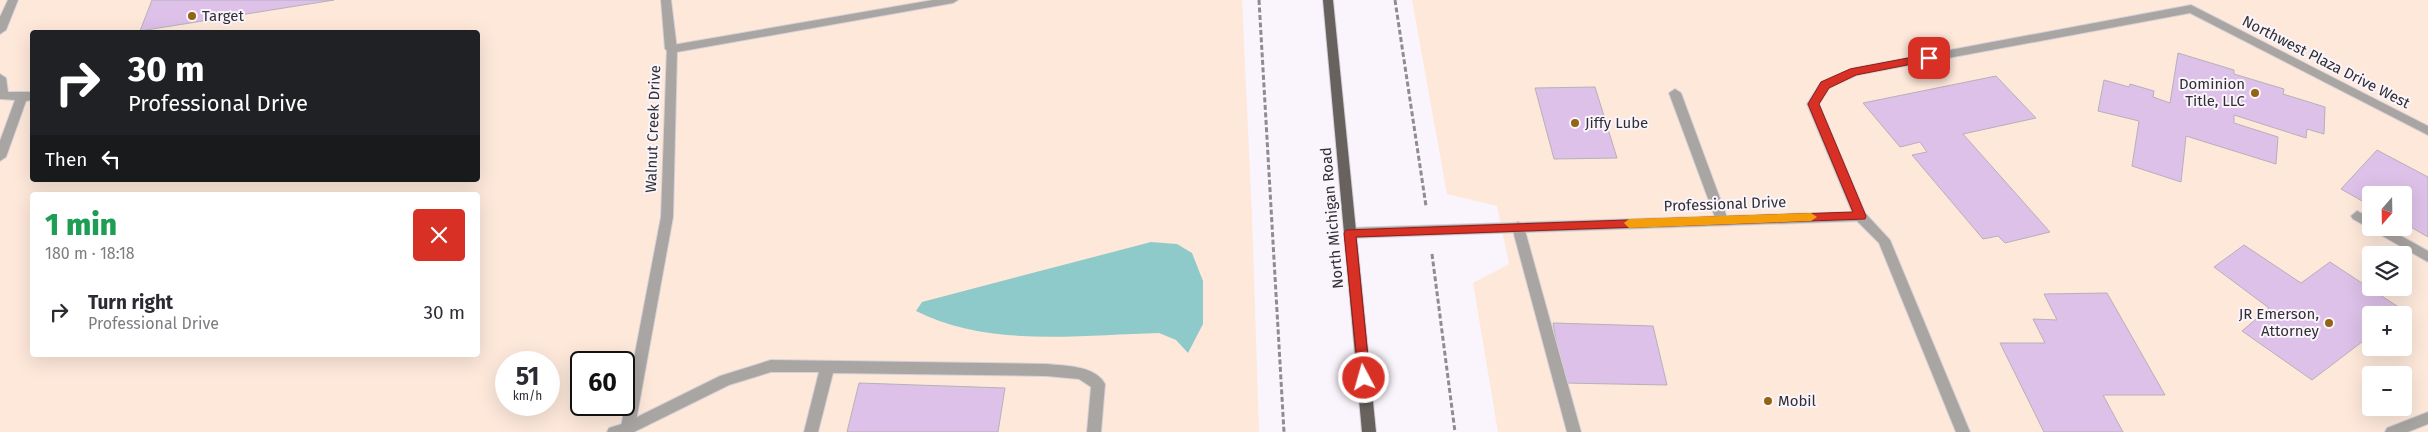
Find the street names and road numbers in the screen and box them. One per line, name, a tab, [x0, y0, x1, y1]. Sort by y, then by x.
street label: Northwest Plaza Drive West	[2239, 12, 2413, 112]
street label: Walnut Creek Drive	[642, 65, 664, 193]
street label: North Michigan Road	[1317, 146, 1347, 290]
street label: Professional Drive	[1663, 193, 1787, 215]

